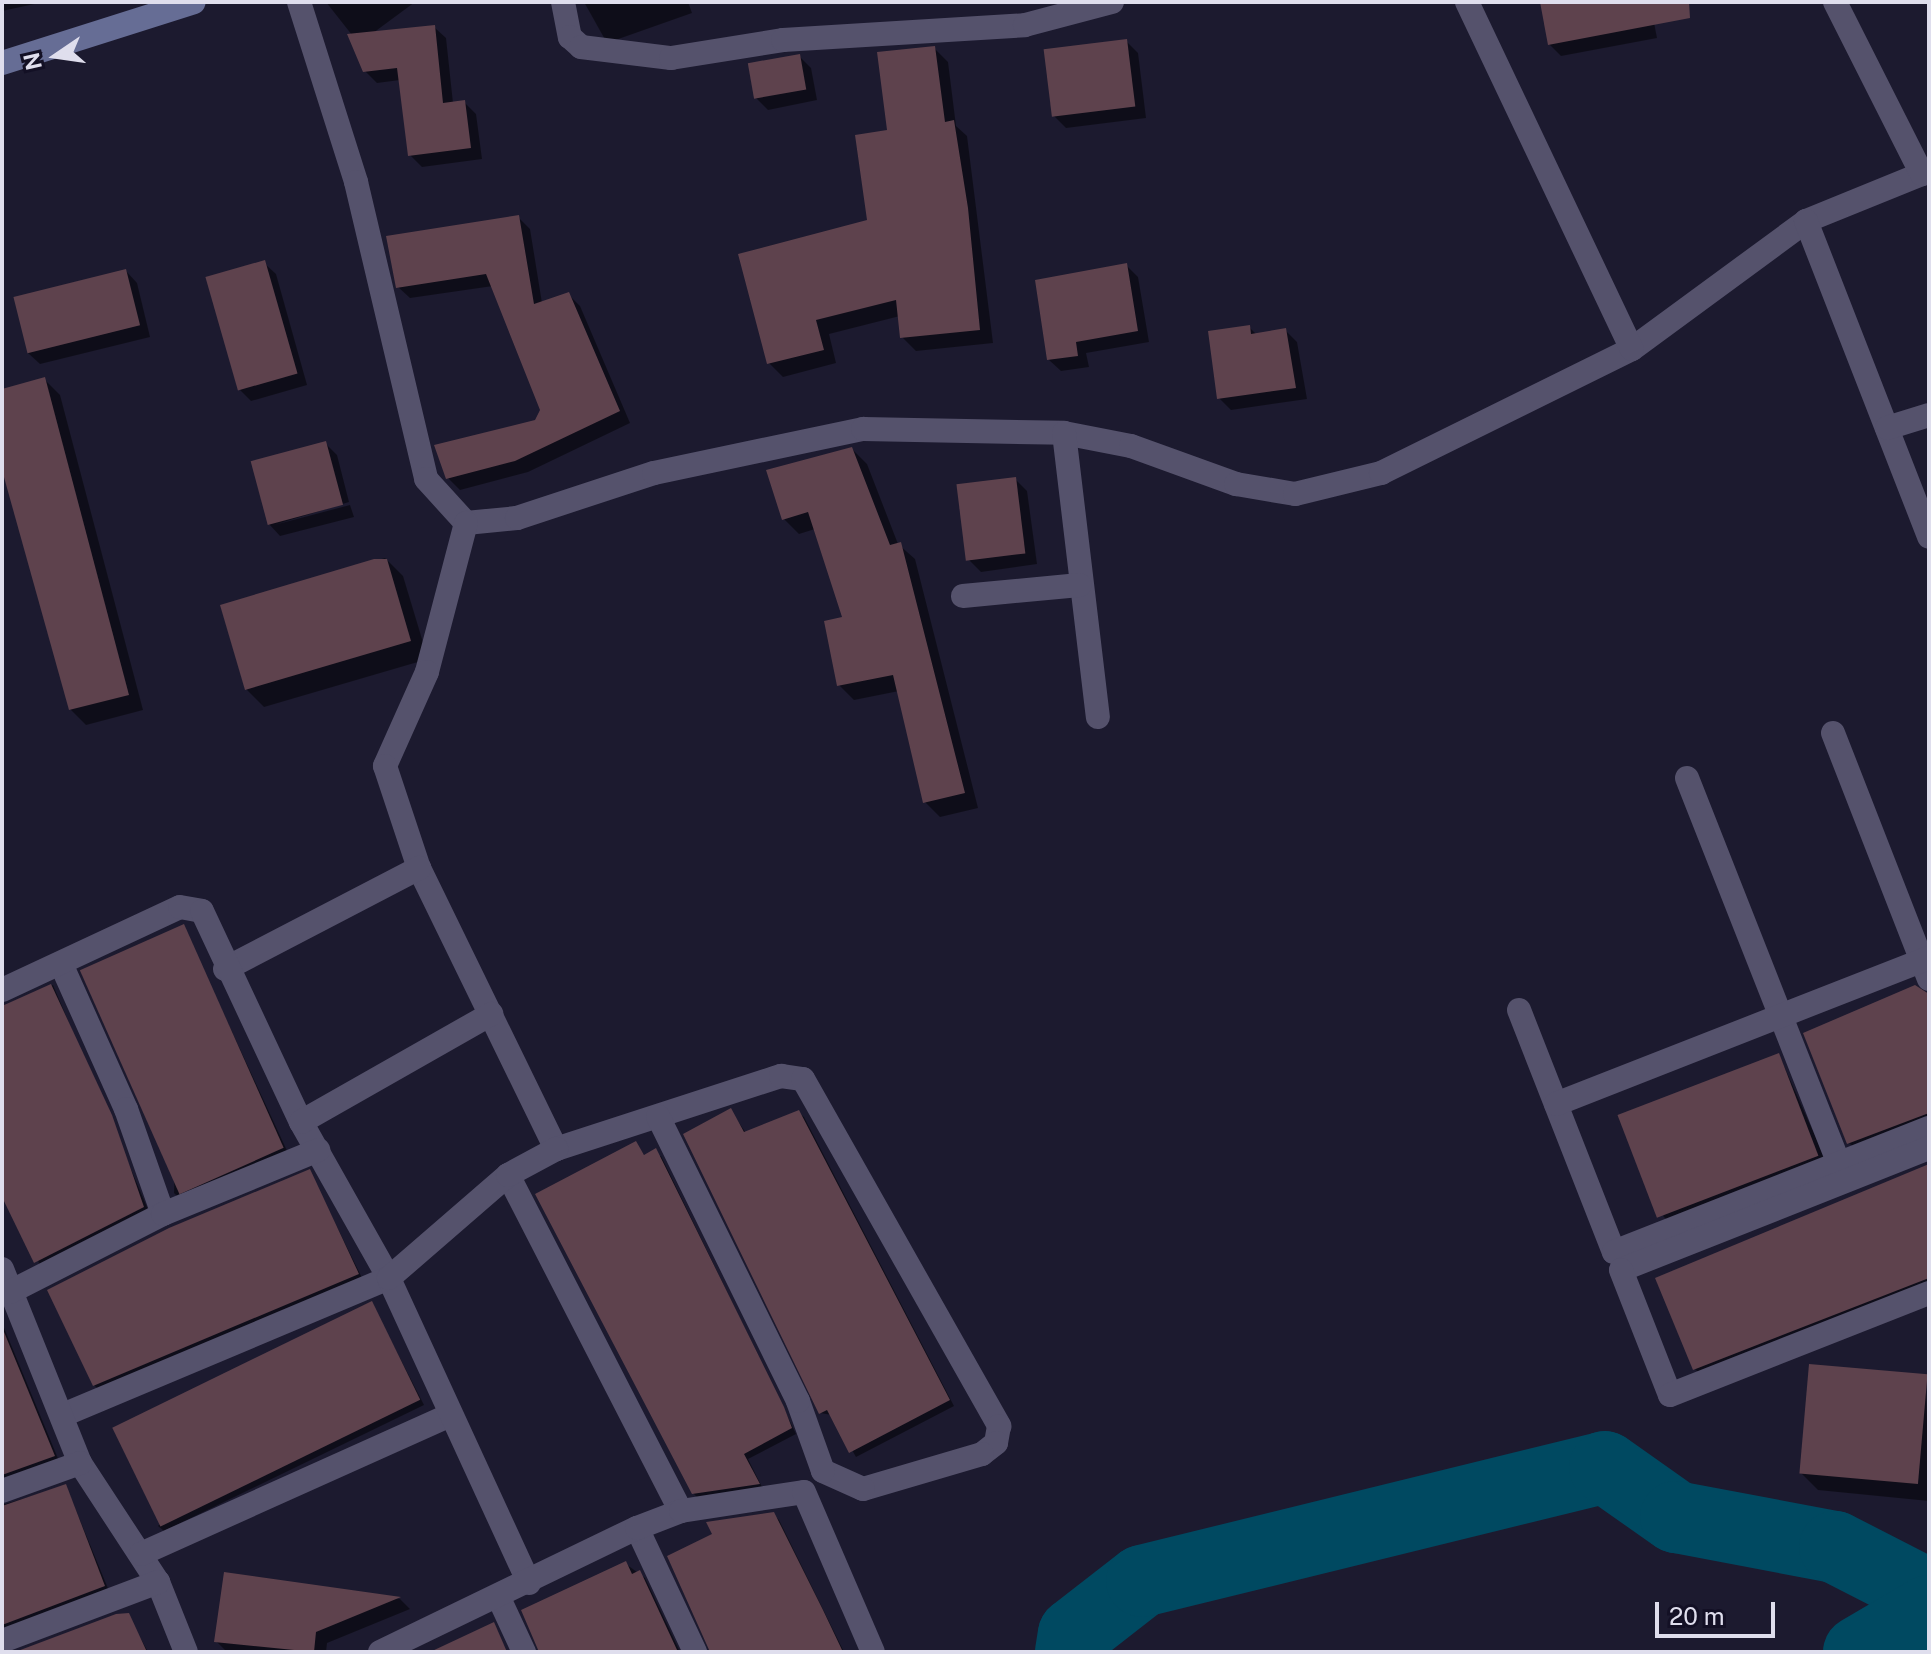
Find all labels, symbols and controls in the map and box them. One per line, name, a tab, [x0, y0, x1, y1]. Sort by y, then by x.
north arrow	[16, 16, 96, 96]
text: N	[18, 50, 47, 73]
scale bar	[1659, 1586, 1779, 1636]
text: 20 m	[1669, 1602, 1725, 1630]

